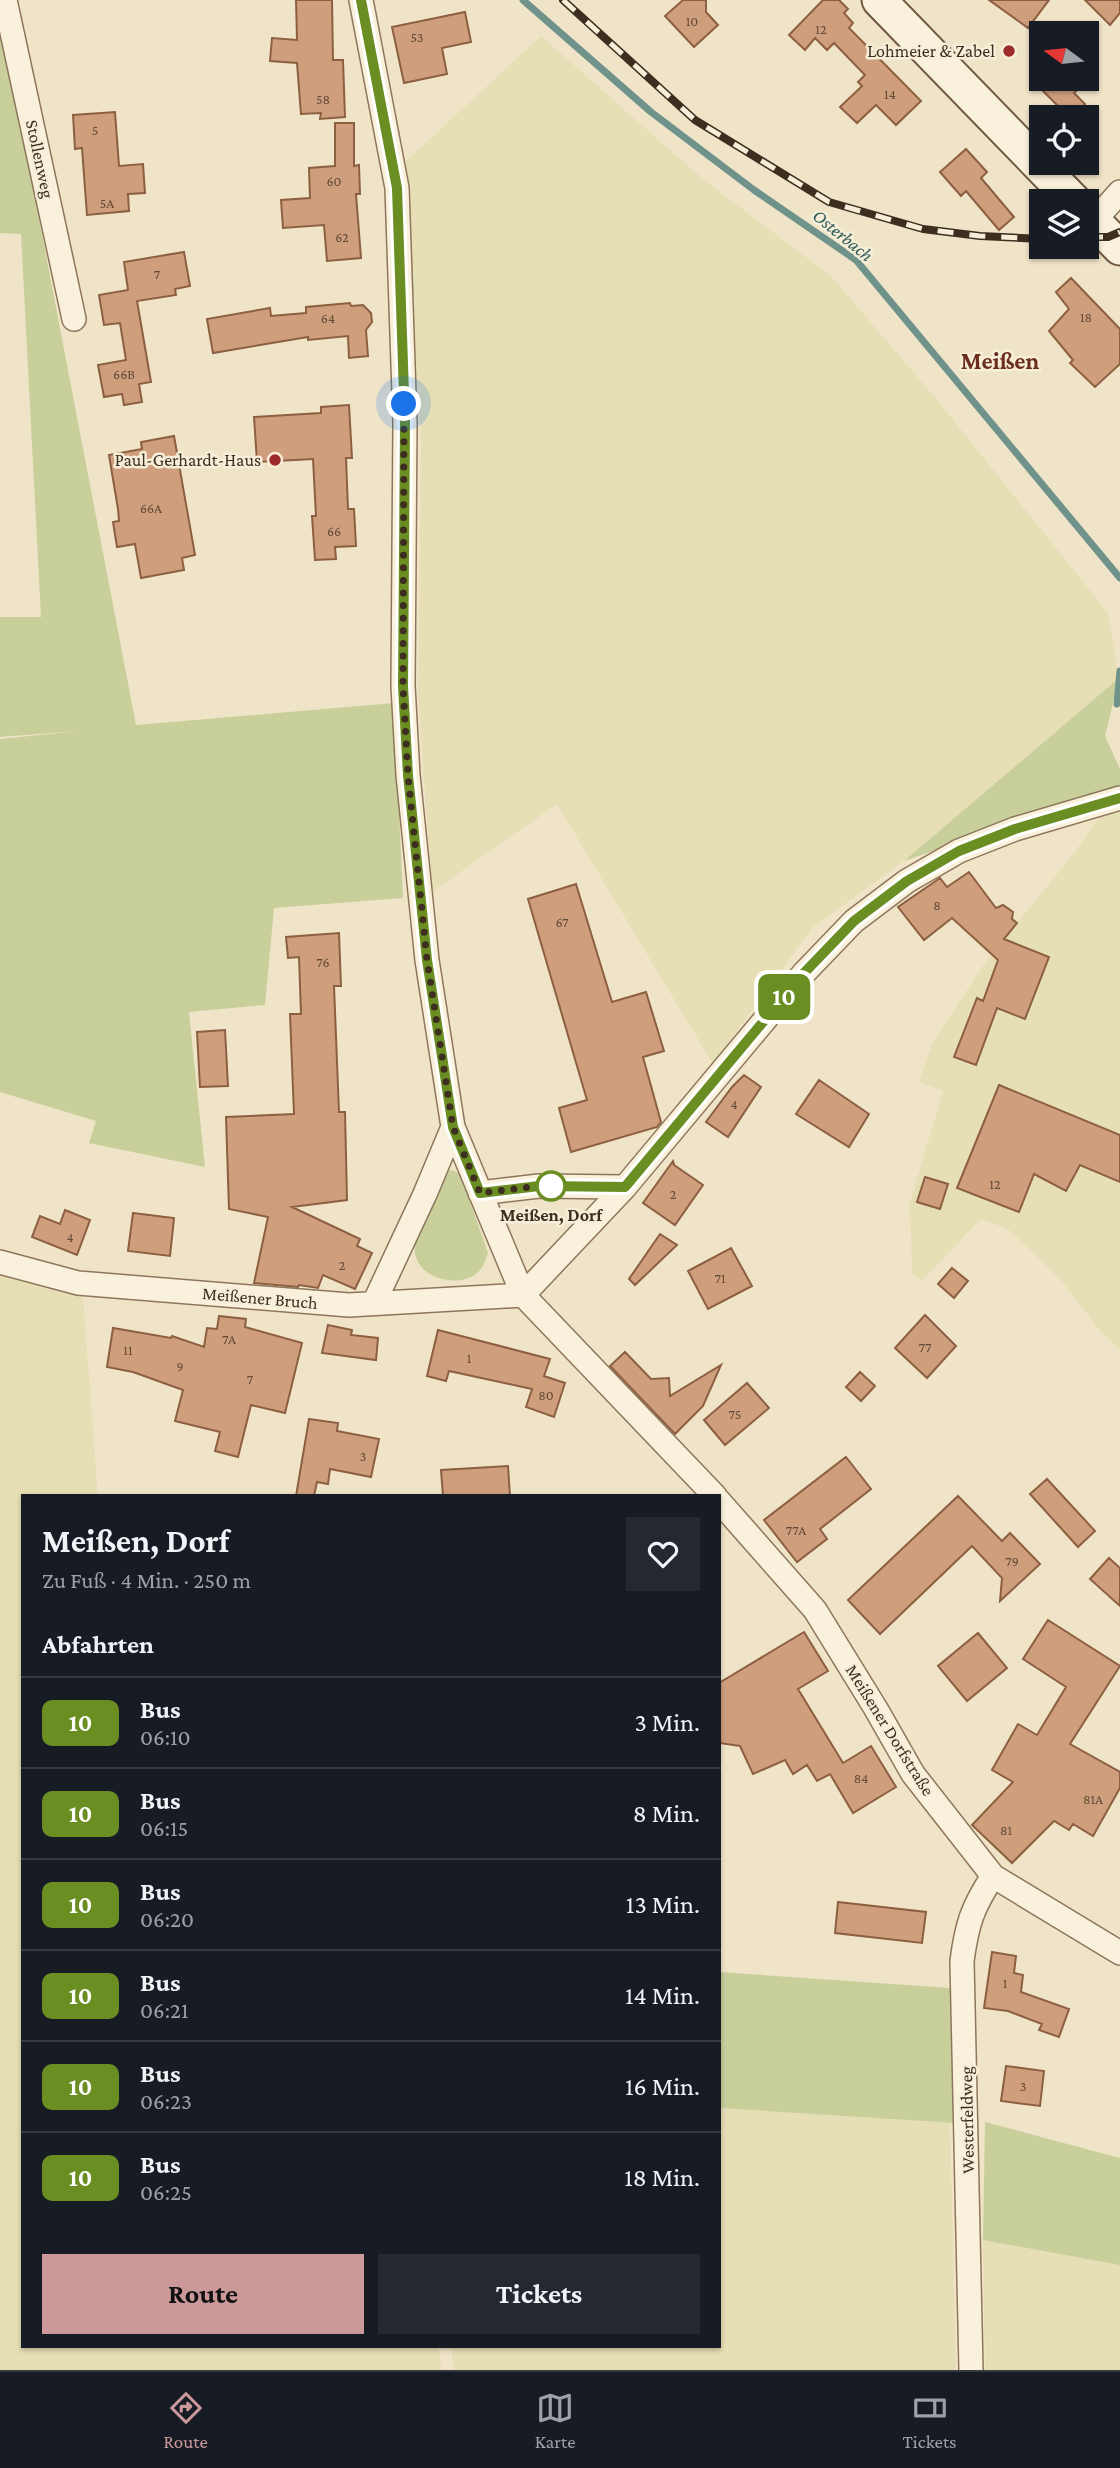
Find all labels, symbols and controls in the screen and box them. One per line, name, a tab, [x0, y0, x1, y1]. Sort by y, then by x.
house number: 10	[686, 13, 698, 29]
house number: 12	[815, 21, 827, 37]
north arrow	[1029, 21, 1099, 91]
map controls	[1029, 21, 1099, 259]
house number: 53	[410, 29, 424, 45]
place label: Lohmeier & Zabel	[867, 41, 995, 61]
marker: Lohmeier & Zabel	[1001, 43, 1017, 59]
house number: 14	[884, 86, 896, 102]
house number: 58	[316, 91, 330, 107]
button: locate	[1029, 105, 1099, 175]
street label: Stollenweg	[22, 118, 58, 200]
house number: 5	[92, 122, 98, 138]
house number: 60	[326, 173, 342, 189]
button: layers	[1029, 189, 1099, 259]
house number: 5A	[100, 195, 114, 211]
water label: Osterbach	[809, 204, 877, 266]
house number: 62	[335, 229, 349, 245]
house number: 7	[154, 266, 161, 282]
house number: 18	[1080, 309, 1092, 325]
house number: 64	[321, 310, 335, 326]
district label: Meißen	[961, 347, 1040, 374]
house number: 66B	[113, 366, 135, 382]
your location	[386, 386, 421, 421]
place label: Paul-Gerhardt-Haus	[115, 450, 261, 470]
marker: Paul-Gerhardt-Haus	[267, 452, 283, 468]
house number: 66A	[140, 500, 162, 516]
house number: 66	[327, 523, 341, 539]
house number: 8	[933, 897, 941, 913]
house number: 67	[555, 914, 569, 930]
house number: 76	[316, 954, 330, 970]
line badge: 10	[752, 974, 816, 1020]
text: 10	[772, 983, 796, 1010]
house number: 4	[730, 1096, 738, 1112]
marker: Meißen, Dorf	[536, 1171, 566, 1201]
house number: 12	[989, 1176, 1001, 1192]
house number: 2	[670, 1186, 677, 1202]
place label: Meißen, Dorf	[500, 1205, 603, 1225]
house number: 4	[66, 1229, 74, 1245]
house number: 2	[339, 1257, 346, 1273]
house number: 71	[714, 1270, 726, 1286]
street label: Meißener Bruch	[202, 1283, 319, 1313]
house number: 7A	[222, 1331, 236, 1347]
house number: 77	[919, 1339, 932, 1355]
house number: 11	[123, 1342, 133, 1358]
house number: 1	[467, 1350, 472, 1366]
house number: 9	[176, 1358, 184, 1374]
house number: 7	[247, 1371, 254, 1387]
house number: 80	[538, 1387, 554, 1403]
house number: 75	[729, 1406, 741, 1422]
house number: 3	[360, 1448, 366, 1464]
button: heart	[626, 1517, 700, 1591]
text: Meißen, Dorf	[42, 1522, 229, 1559]
house number: 77A	[786, 1522, 806, 1538]
house number: 79	[1005, 1553, 1019, 1569]
text: Zu Fuß · 4 Min. · 250 m	[42, 1567, 251, 1593]
text: Abfahrten	[42, 1630, 154, 1659]
street label: Meißener Dorfstraße	[842, 1661, 938, 1799]
text: Bus	[140, 1695, 181, 1724]
text: 3 Min.	[634, 1708, 700, 1737]
text: 10	[69, 1709, 92, 1736]
text: 06:10	[140, 1724, 191, 1750]
house number: 84	[854, 1770, 868, 1786]
text: Bus	[140, 1786, 181, 1815]
house number: 81A	[1083, 1791, 1103, 1807]
text: 8 Min.	[633, 1799, 700, 1828]
text: 10	[69, 1800, 92, 1827]
text: 06:15	[140, 1815, 188, 1841]
house number: 81	[1000, 1822, 1012, 1838]
text: Bus	[140, 1877, 181, 1906]
text: 13 Min.	[626, 1890, 700, 1919]
text: 10	[69, 1891, 92, 1918]
text: 06:20	[140, 1906, 194, 1932]
text: Bus	[140, 1968, 181, 1997]
house number: 1	[1003, 1975, 1008, 1991]
text: 14 Min.	[625, 1981, 700, 2010]
text: 10	[69, 1982, 92, 2009]
text: 06:21	[140, 1997, 189, 2023]
text: Bus	[140, 2059, 181, 2088]
street label: Westerfeldweg	[956, 2066, 978, 2174]
text: 16 Min.	[625, 2072, 700, 2101]
text: 10	[69, 2073, 92, 2100]
house number: 3	[1020, 2078, 1026, 2094]
text: 06:23	[140, 2088, 192, 2114]
text: Bus	[140, 2150, 181, 2179]
text: 18 Min.	[624, 2163, 700, 2192]
text: 10	[69, 2164, 92, 2191]
text: 06:25	[140, 2179, 192, 2205]
button: Route	[42, 2254, 364, 2334]
button: Tickets	[378, 2254, 700, 2334]
tab: Route	[163, 2389, 208, 2452]
tab: Karte	[535, 2389, 576, 2452]
tab: Tickets	[903, 2389, 957, 2452]

